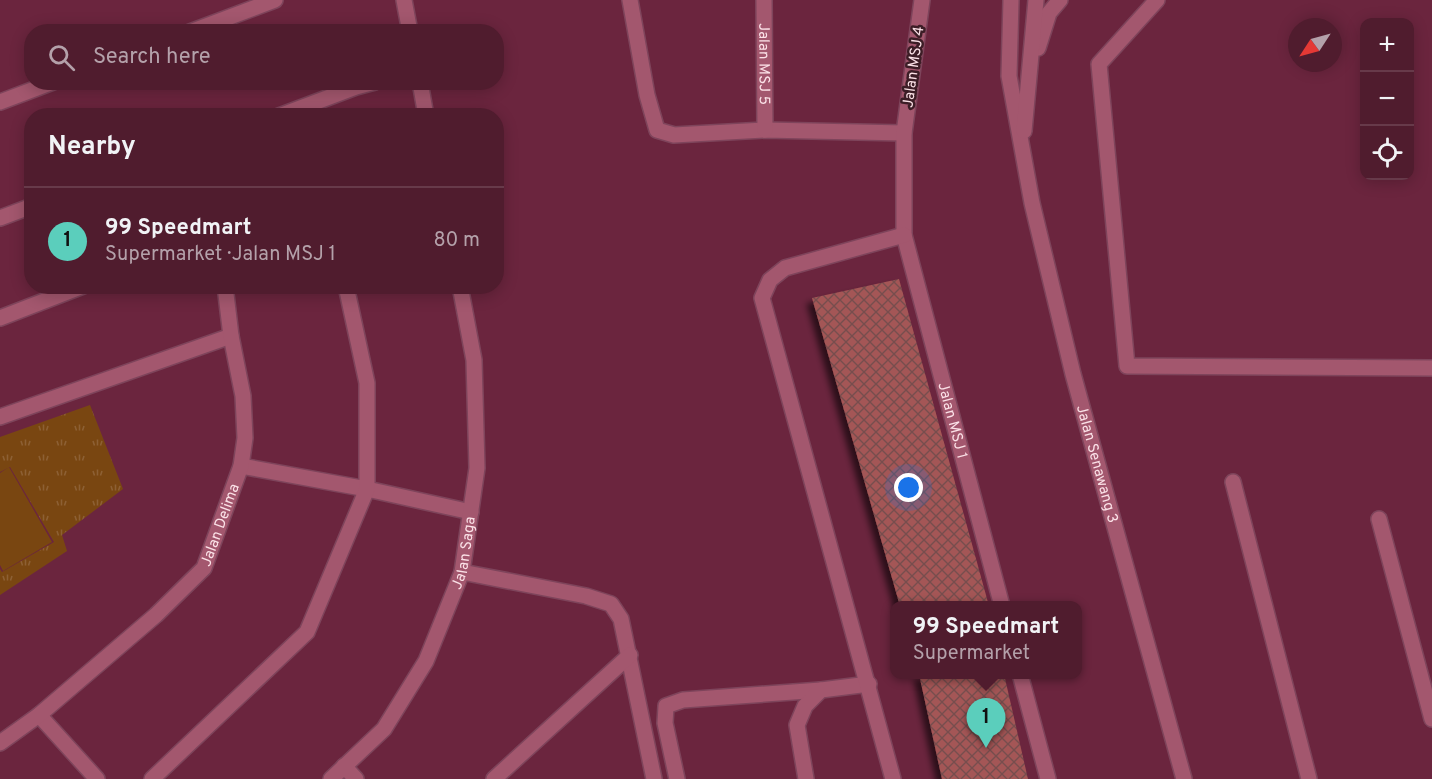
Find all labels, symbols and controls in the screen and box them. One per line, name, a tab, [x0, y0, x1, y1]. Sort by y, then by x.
north arrow	[1288, 18, 1342, 72]
map controls	[1360, 18, 1414, 180]
button: +	[1360, 18, 1414, 72]
street label: Jalan MSJ 5	[753, 23, 773, 105]
search box	[24, 24, 504, 90]
street label: Jalan MSJ 4	[899, 25, 930, 109]
icon: search	[45, 41, 78, 74]
text: Search here	[93, 44, 211, 71]
button: −	[1360, 72, 1414, 126]
button: locate	[1360, 126, 1414, 180]
text: Nearby	[48, 131, 136, 164]
text: 99 Speedmart	[105, 215, 251, 242]
text: 1	[64, 228, 72, 254]
text: 80 m	[434, 228, 480, 254]
text: Supermarket · Jalan MSJ 1	[105, 242, 336, 268]
street label: Jalan MSJ 1	[932, 381, 971, 461]
street label: Jalan Senawang 3	[1071, 403, 1121, 525]
your location	[894, 473, 923, 502]
street label: Jalan Delima	[197, 481, 245, 569]
street label: Jalan Saga	[448, 515, 481, 592]
popup	[890, 601, 1082, 679]
text: 99 Speedmart	[913, 614, 1059, 641]
text: Supermarket	[913, 641, 1030, 667]
pin: 1	[966, 698, 1006, 748]

